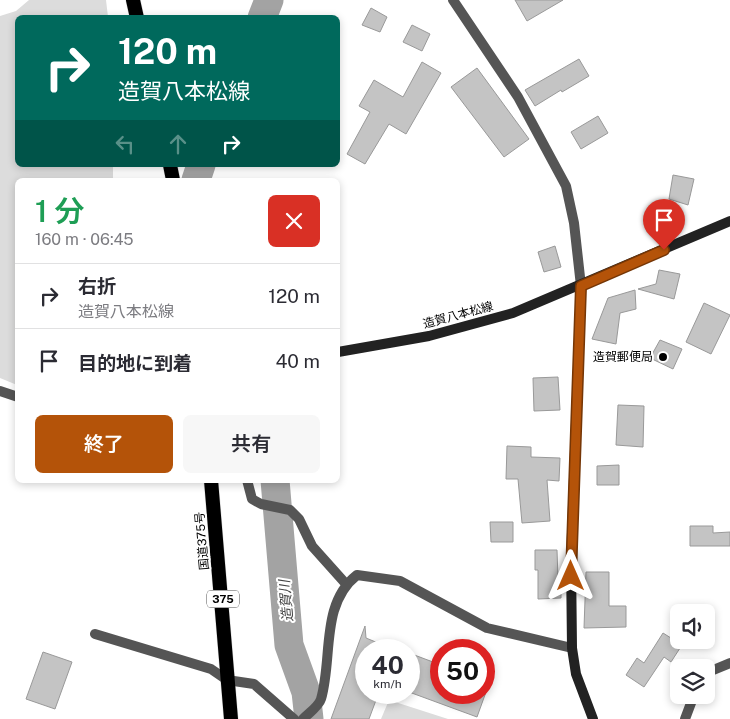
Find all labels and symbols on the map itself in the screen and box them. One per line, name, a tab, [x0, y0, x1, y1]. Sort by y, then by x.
pin	[643, 199, 685, 250]
street label: 造賀八本松線	[421, 299, 495, 331]
place label: 造賀郵便局	[593, 350, 653, 364]
marker: 造賀郵便局	[657, 351, 669, 363]
street label: 国道375号	[192, 511, 212, 571]
position arrow	[544, 549, 596, 601]
water label: 造賀川	[276, 577, 296, 623]
road number: 375	[207, 590, 239, 608]
speed limit sign: 50	[430, 639, 495, 704]

